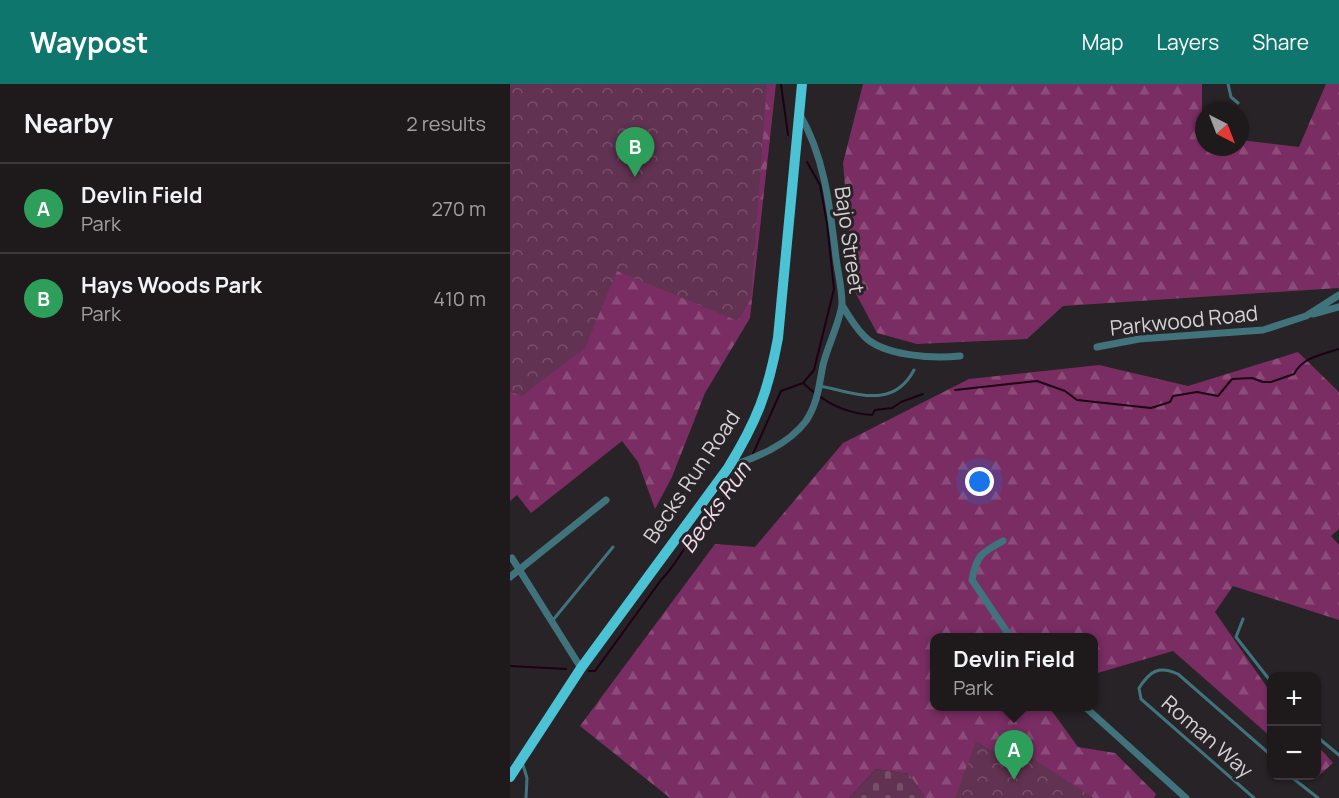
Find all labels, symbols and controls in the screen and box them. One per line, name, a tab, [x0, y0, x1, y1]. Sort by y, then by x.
text: Waypost	[30, 23, 149, 61]
text: Map	[1082, 28, 1123, 56]
text: Layers	[1156, 28, 1219, 56]
text: Share	[1252, 28, 1309, 56]
north arrow	[1195, 102, 1249, 156]
text: Nearby	[24, 105, 113, 141]
text: 2 results	[406, 110, 486, 137]
pin: B	[616, 128, 654, 177]
text: Devlin Field	[81, 180, 203, 210]
street label: Bajo Street	[829, 184, 871, 295]
text: A	[37, 195, 50, 222]
text: 270 m	[431, 195, 486, 222]
text: Park	[81, 210, 121, 237]
text: Hays Woods Park	[81, 270, 262, 300]
text: B	[37, 285, 50, 312]
text: 410 m	[433, 285, 486, 312]
street label: Parkwood Road	[1108, 298, 1259, 342]
text: Park	[81, 300, 121, 327]
street label: Becks Run Road	[638, 406, 746, 548]
water label: Becks Run	[674, 456, 756, 558]
your location	[965, 467, 994, 496]
popup	[930, 633, 1098, 711]
text: Devlin Field	[953, 644, 1075, 674]
map controls	[1267, 672, 1321, 780]
button: +	[1267, 672, 1321, 726]
text: Park	[953, 674, 993, 701]
street label: Roman Way	[1156, 689, 1259, 784]
button: −	[1267, 726, 1321, 780]
pin: A	[994, 730, 1034, 780]

